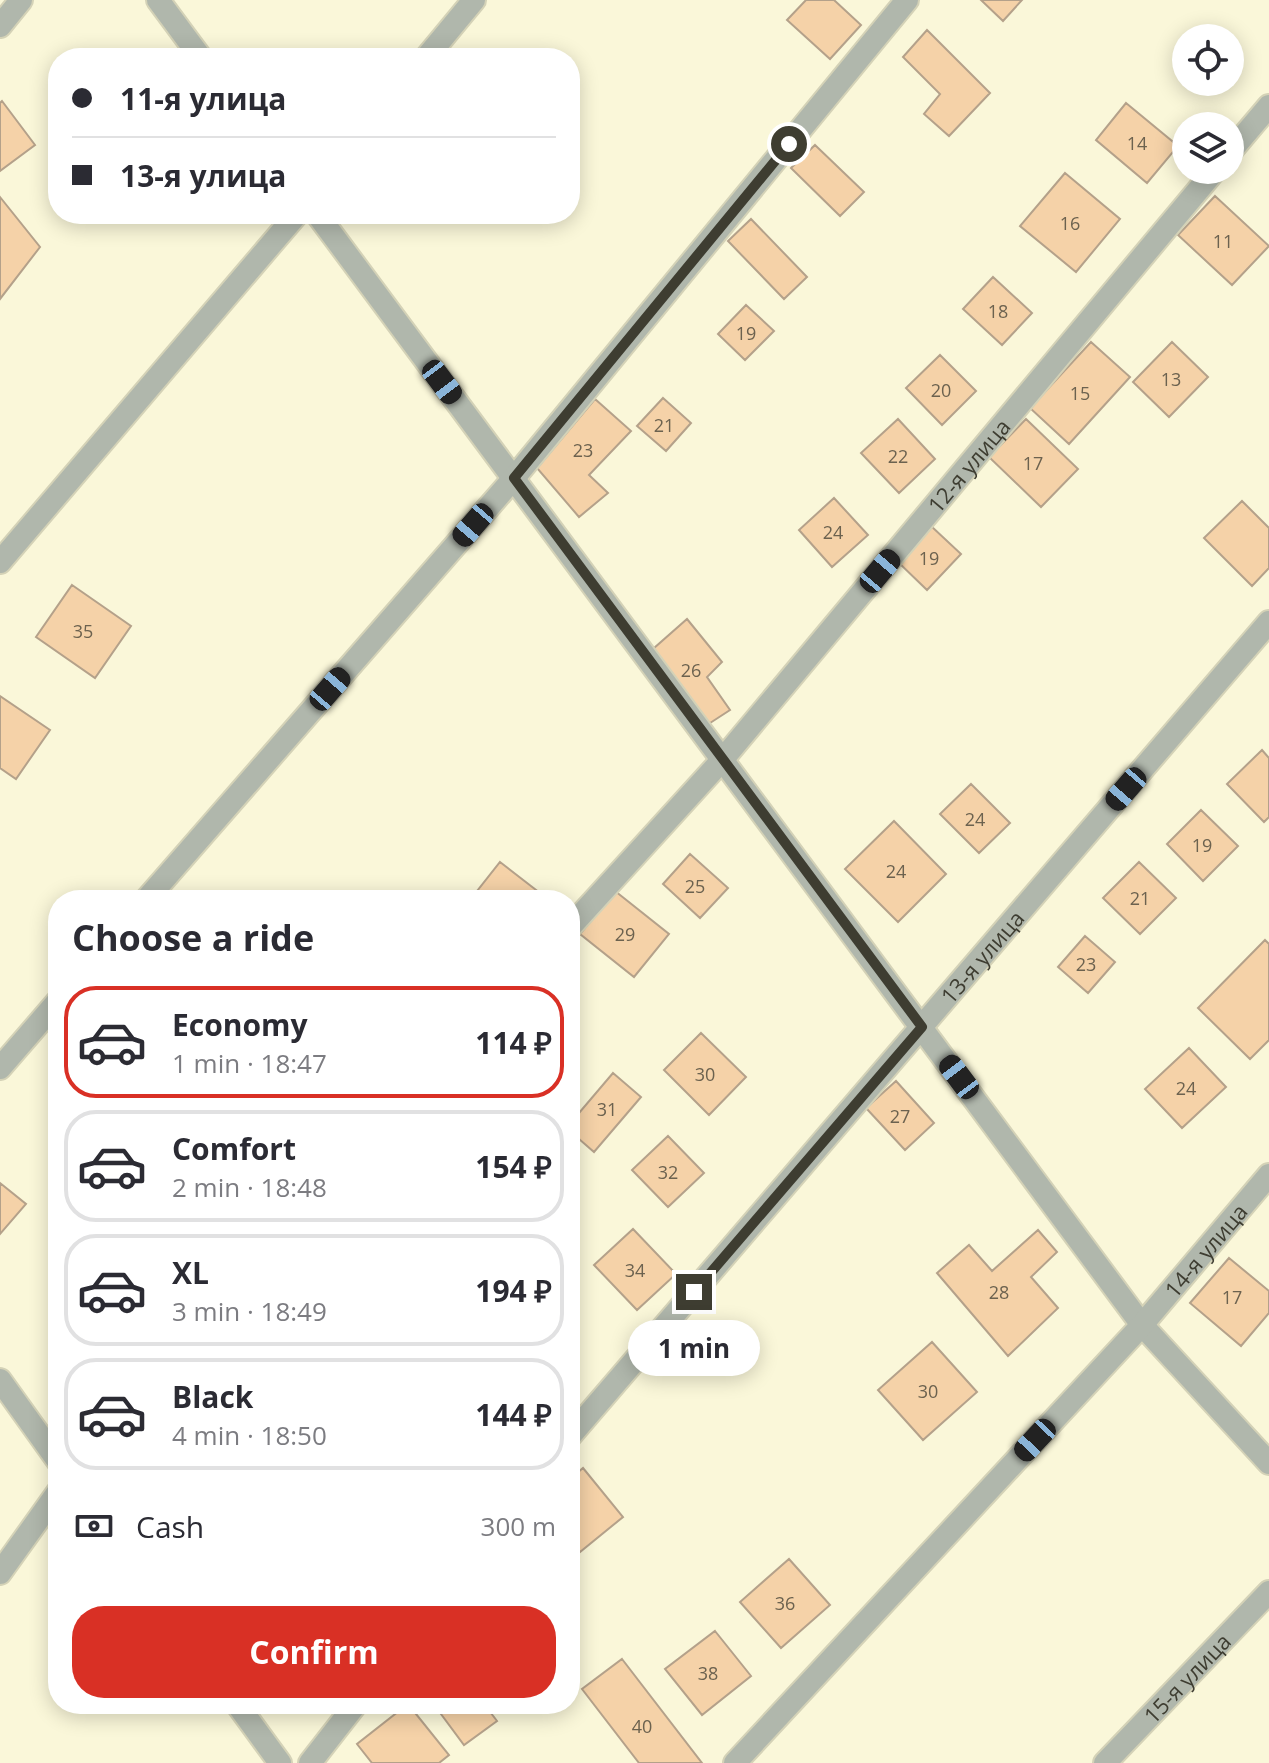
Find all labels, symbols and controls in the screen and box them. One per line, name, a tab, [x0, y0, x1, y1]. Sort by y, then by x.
map controls	[1172, 24, 1244, 184]
button: locate	[1172, 24, 1244, 96]
text: 11-я улица	[120, 78, 286, 119]
button: layers	[1172, 112, 1244, 184]
route start	[771, 126, 807, 162]
house number: 14	[1127, 131, 1147, 155]
text: 13-я улица	[120, 155, 286, 196]
house number: 16	[1060, 211, 1080, 235]
house number: 11	[1213, 229, 1233, 253]
house number: 18	[988, 299, 1008, 323]
house number: 19	[736, 321, 756, 345]
car	[418, 356, 466, 408]
house number: 13	[1161, 367, 1181, 391]
house number: 20	[931, 378, 951, 402]
house number: 15	[1070, 381, 1090, 405]
street label: 12-я улица	[920, 412, 1016, 519]
house number: 21	[654, 413, 674, 437]
house number: 23	[573, 438, 593, 462]
house number: 22	[888, 444, 908, 468]
house number: 17	[1023, 451, 1043, 475]
car	[448, 499, 498, 551]
house number: 24	[823, 520, 843, 544]
car	[855, 545, 905, 597]
house number: 19	[919, 546, 939, 570]
house number: 35	[73, 619, 93, 643]
house number: 26	[681, 658, 701, 682]
car	[305, 663, 355, 715]
car	[1101, 763, 1151, 815]
house number: 24	[965, 807, 985, 831]
house number: 19	[1192, 833, 1212, 857]
house number: 24	[886, 859, 906, 883]
house number: 25	[685, 874, 705, 898]
house number: 21	[1130, 886, 1150, 910]
street label: 13-я улица	[933, 904, 1030, 1009]
text: Choose a ride	[72, 913, 314, 962]
house number: 29	[615, 922, 635, 946]
house number: 23	[1076, 952, 1096, 976]
text: Economy	[172, 1004, 308, 1045]
icon: car	[76, 1006, 148, 1078]
text: 114 ₽	[475, 1022, 552, 1063]
text: 1 min · 18:47	[172, 1045, 327, 1081]
car	[935, 1051, 983, 1103]
house number: 30	[695, 1062, 715, 1086]
house number: 24	[1176, 1076, 1196, 1100]
house number: 31	[597, 1097, 617, 1121]
house number: 27	[890, 1104, 910, 1128]
text: Comfort	[172, 1128, 296, 1169]
icon: car	[76, 1130, 148, 1202]
text: 154 ₽	[475, 1146, 552, 1187]
house number: 32	[658, 1160, 678, 1184]
text: 2 min · 18:48	[172, 1169, 327, 1205]
street label: 14-я улица	[1157, 1197, 1254, 1303]
text: XL	[172, 1252, 209, 1293]
icon: car	[76, 1254, 148, 1326]
house number: 34	[625, 1258, 645, 1282]
text: 194 ₽	[475, 1270, 552, 1311]
route end	[676, 1274, 712, 1310]
house number: 28	[989, 1280, 1009, 1304]
house number: 17	[1222, 1285, 1242, 1309]
text: 3 min · 18:49	[172, 1293, 327, 1329]
callout: 1 min	[628, 1320, 760, 1376]
text: 1 min	[658, 1330, 730, 1366]
text: Black	[172, 1376, 253, 1417]
icon: car	[76, 1378, 148, 1450]
house number: 30	[918, 1379, 938, 1403]
text: 144 ₽	[475, 1394, 552, 1435]
car	[1010, 1414, 1060, 1466]
text: 4 min · 18:50	[172, 1417, 327, 1453]
icon: cash	[72, 1504, 116, 1548]
text: Cash	[136, 1506, 204, 1547]
text: 300 m	[481, 1508, 556, 1544]
house number: 36	[775, 1591, 795, 1615]
button: Confirm	[72, 1606, 556, 1698]
street label: 15-я улица	[1136, 1626, 1237, 1729]
house number: 38	[698, 1661, 718, 1685]
house number: 40	[632, 1714, 652, 1738]

